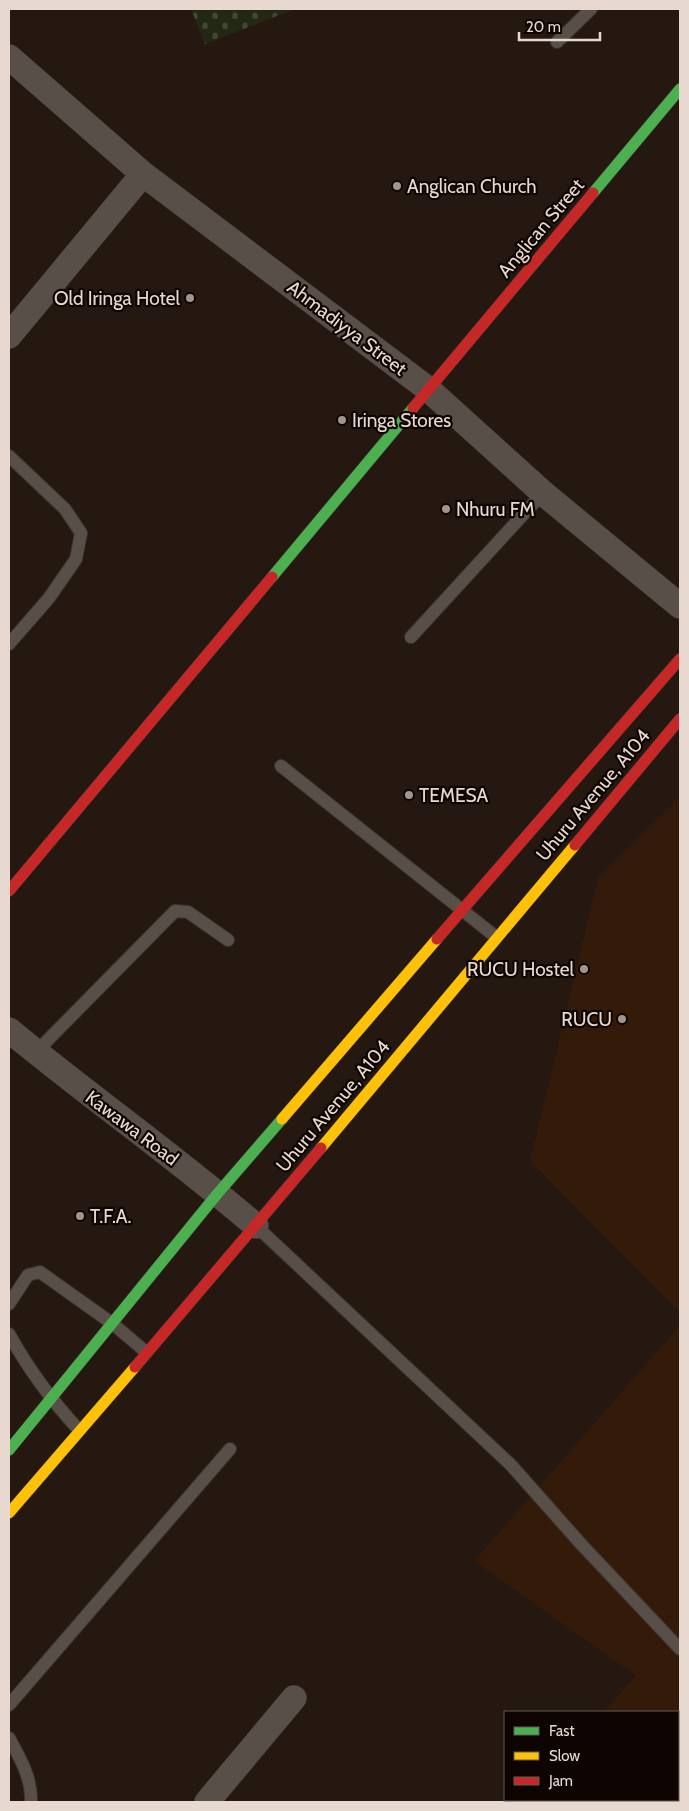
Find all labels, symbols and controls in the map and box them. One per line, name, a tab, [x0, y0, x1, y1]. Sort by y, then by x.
scale bar	[519, 10, 600, 42]
text: 20 m	[526, 18, 561, 36]
street label: Anglican Street	[493, 174, 589, 282]
place label: Anglican Church	[407, 175, 537, 198]
marker: Anglican Church	[391, 180, 403, 192]
street label: Ahmadiyya Street	[283, 276, 412, 381]
place label: Old Iringa Hotel	[54, 287, 181, 310]
marker: Old Iringa Hotel	[184, 292, 196, 304]
place label: Iringa Stores	[352, 409, 451, 432]
marker: Iringa Stores	[336, 414, 348, 426]
place label: Nhuru FM	[456, 498, 535, 521]
marker: Nhuru FM	[440, 503, 452, 515]
street label: Uhuru Avenue, A104	[531, 725, 655, 865]
place label: TEMESA	[419, 784, 489, 807]
marker: TEMESA	[403, 789, 415, 801]
place label: RUCU Hostel	[467, 958, 575, 981]
marker: RUCU Hostel	[578, 963, 590, 975]
place label: RUCU	[561, 1008, 612, 1031]
marker: RUCU	[616, 1013, 628, 1025]
street label: Uhuru Avenue, A104	[271, 1036, 395, 1176]
street label: Kawawa Road	[81, 1086, 183, 1170]
place label: T.F.A.	[90, 1205, 132, 1228]
marker: T.F.A.	[74, 1210, 86, 1222]
legend	[504, 1711, 679, 1801]
text: Fast	[549, 1722, 574, 1740]
text: Slow	[549, 1747, 580, 1765]
text: Jam	[548, 1772, 573, 1790]

